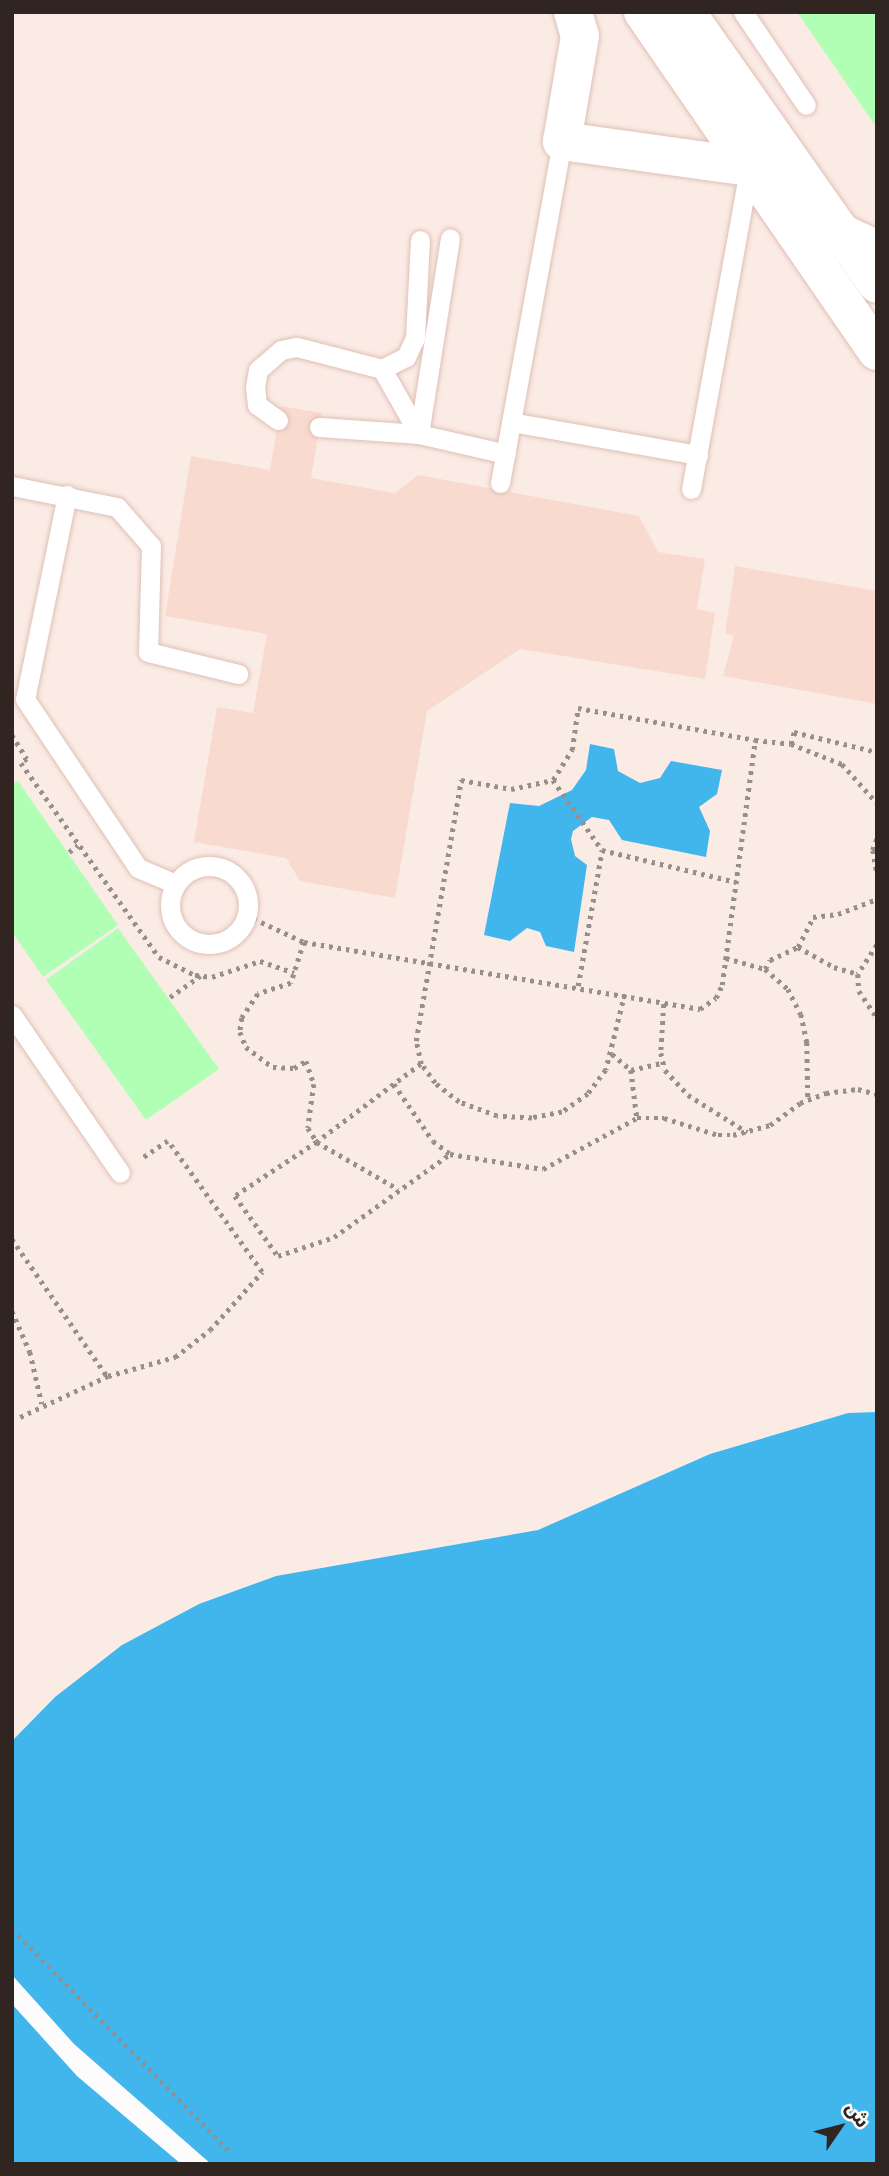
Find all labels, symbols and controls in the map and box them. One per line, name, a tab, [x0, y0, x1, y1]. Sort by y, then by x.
north arrow	[805, 2092, 875, 2162]
text: ش	[841, 2097, 874, 2132]

